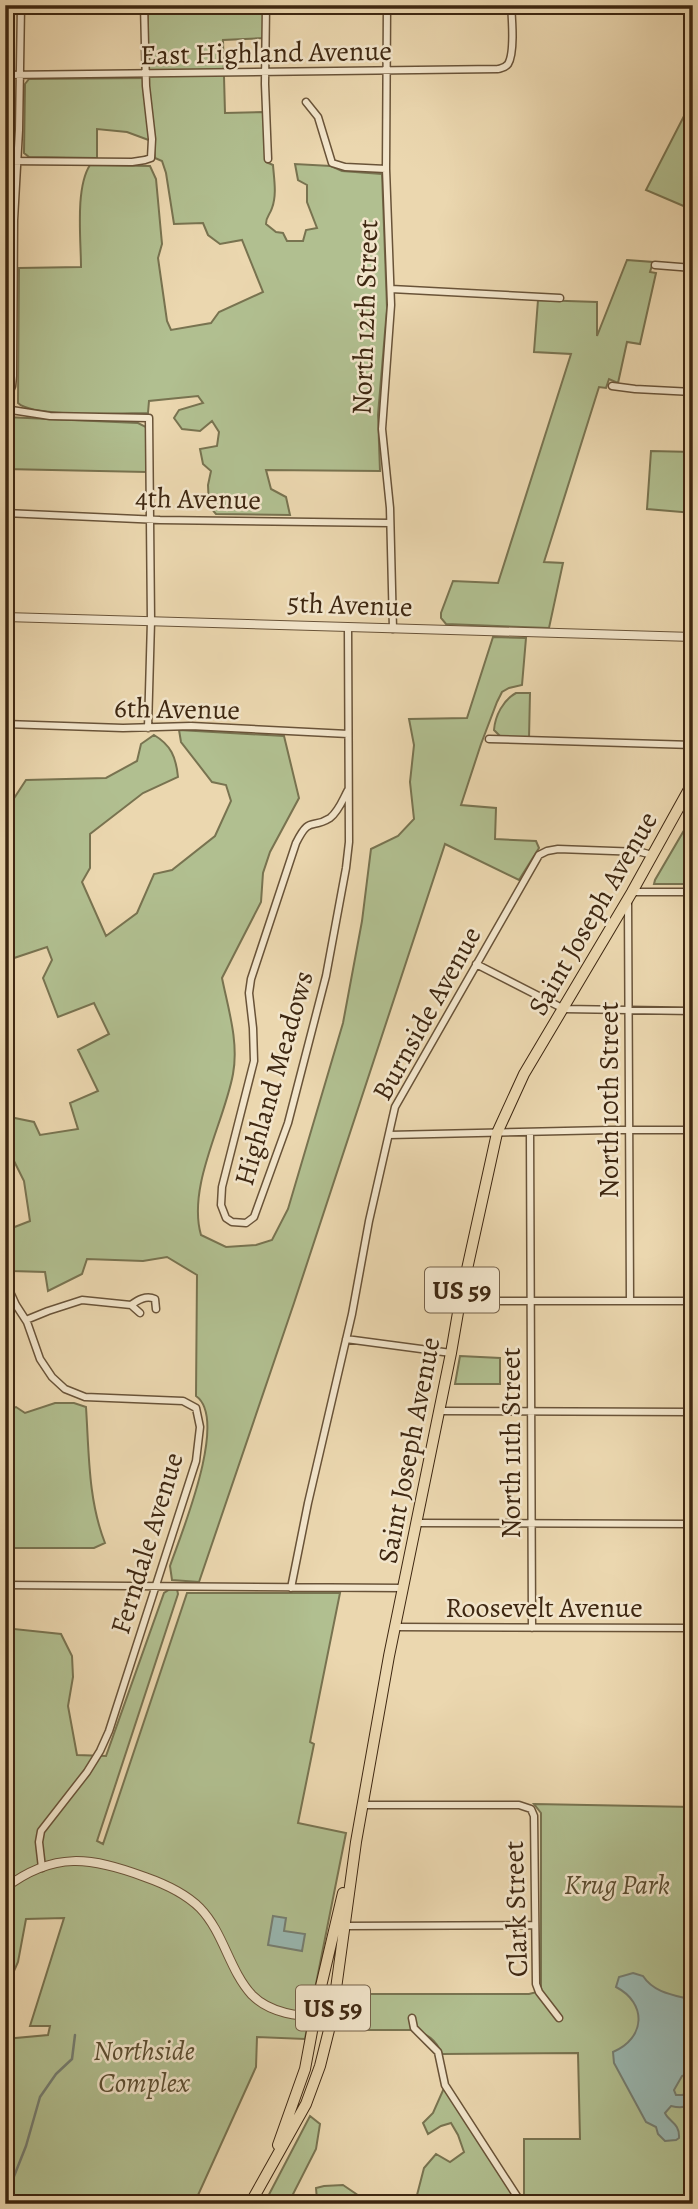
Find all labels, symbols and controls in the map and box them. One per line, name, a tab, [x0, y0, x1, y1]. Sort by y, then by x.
street label: East Highland Avenue	[140, 32, 392, 74]
street label: North 12th Street	[343, 219, 387, 415]
street label: 4th Avenue	[135, 479, 261, 519]
street label: 5th Avenue	[287, 584, 413, 626]
street label: 6th Avenue	[114, 689, 240, 729]
street label: Saint Joseph Avenue	[519, 804, 667, 1023]
street label: Burnside Avenue	[363, 920, 490, 1107]
street label: Highland Meadows	[225, 966, 323, 1190]
street label: North 10th Street	[590, 1001, 628, 1199]
road number: US 59	[425, 1268, 499, 1312]
street label: Saint Joseph Avenue	[368, 1334, 450, 1567]
street label: North 11th Street	[492, 1347, 530, 1539]
street label: Ferndale Avenue	[101, 1448, 193, 1639]
street label: Roosevelt Avenue	[445, 1589, 643, 1627]
street label: Clark Street	[495, 1840, 537, 1978]
park label: Krug Park	[564, 1866, 670, 1904]
road number: US 59	[296, 1985, 370, 2030]
park label: Northside Complex	[93, 2032, 195, 2102]

